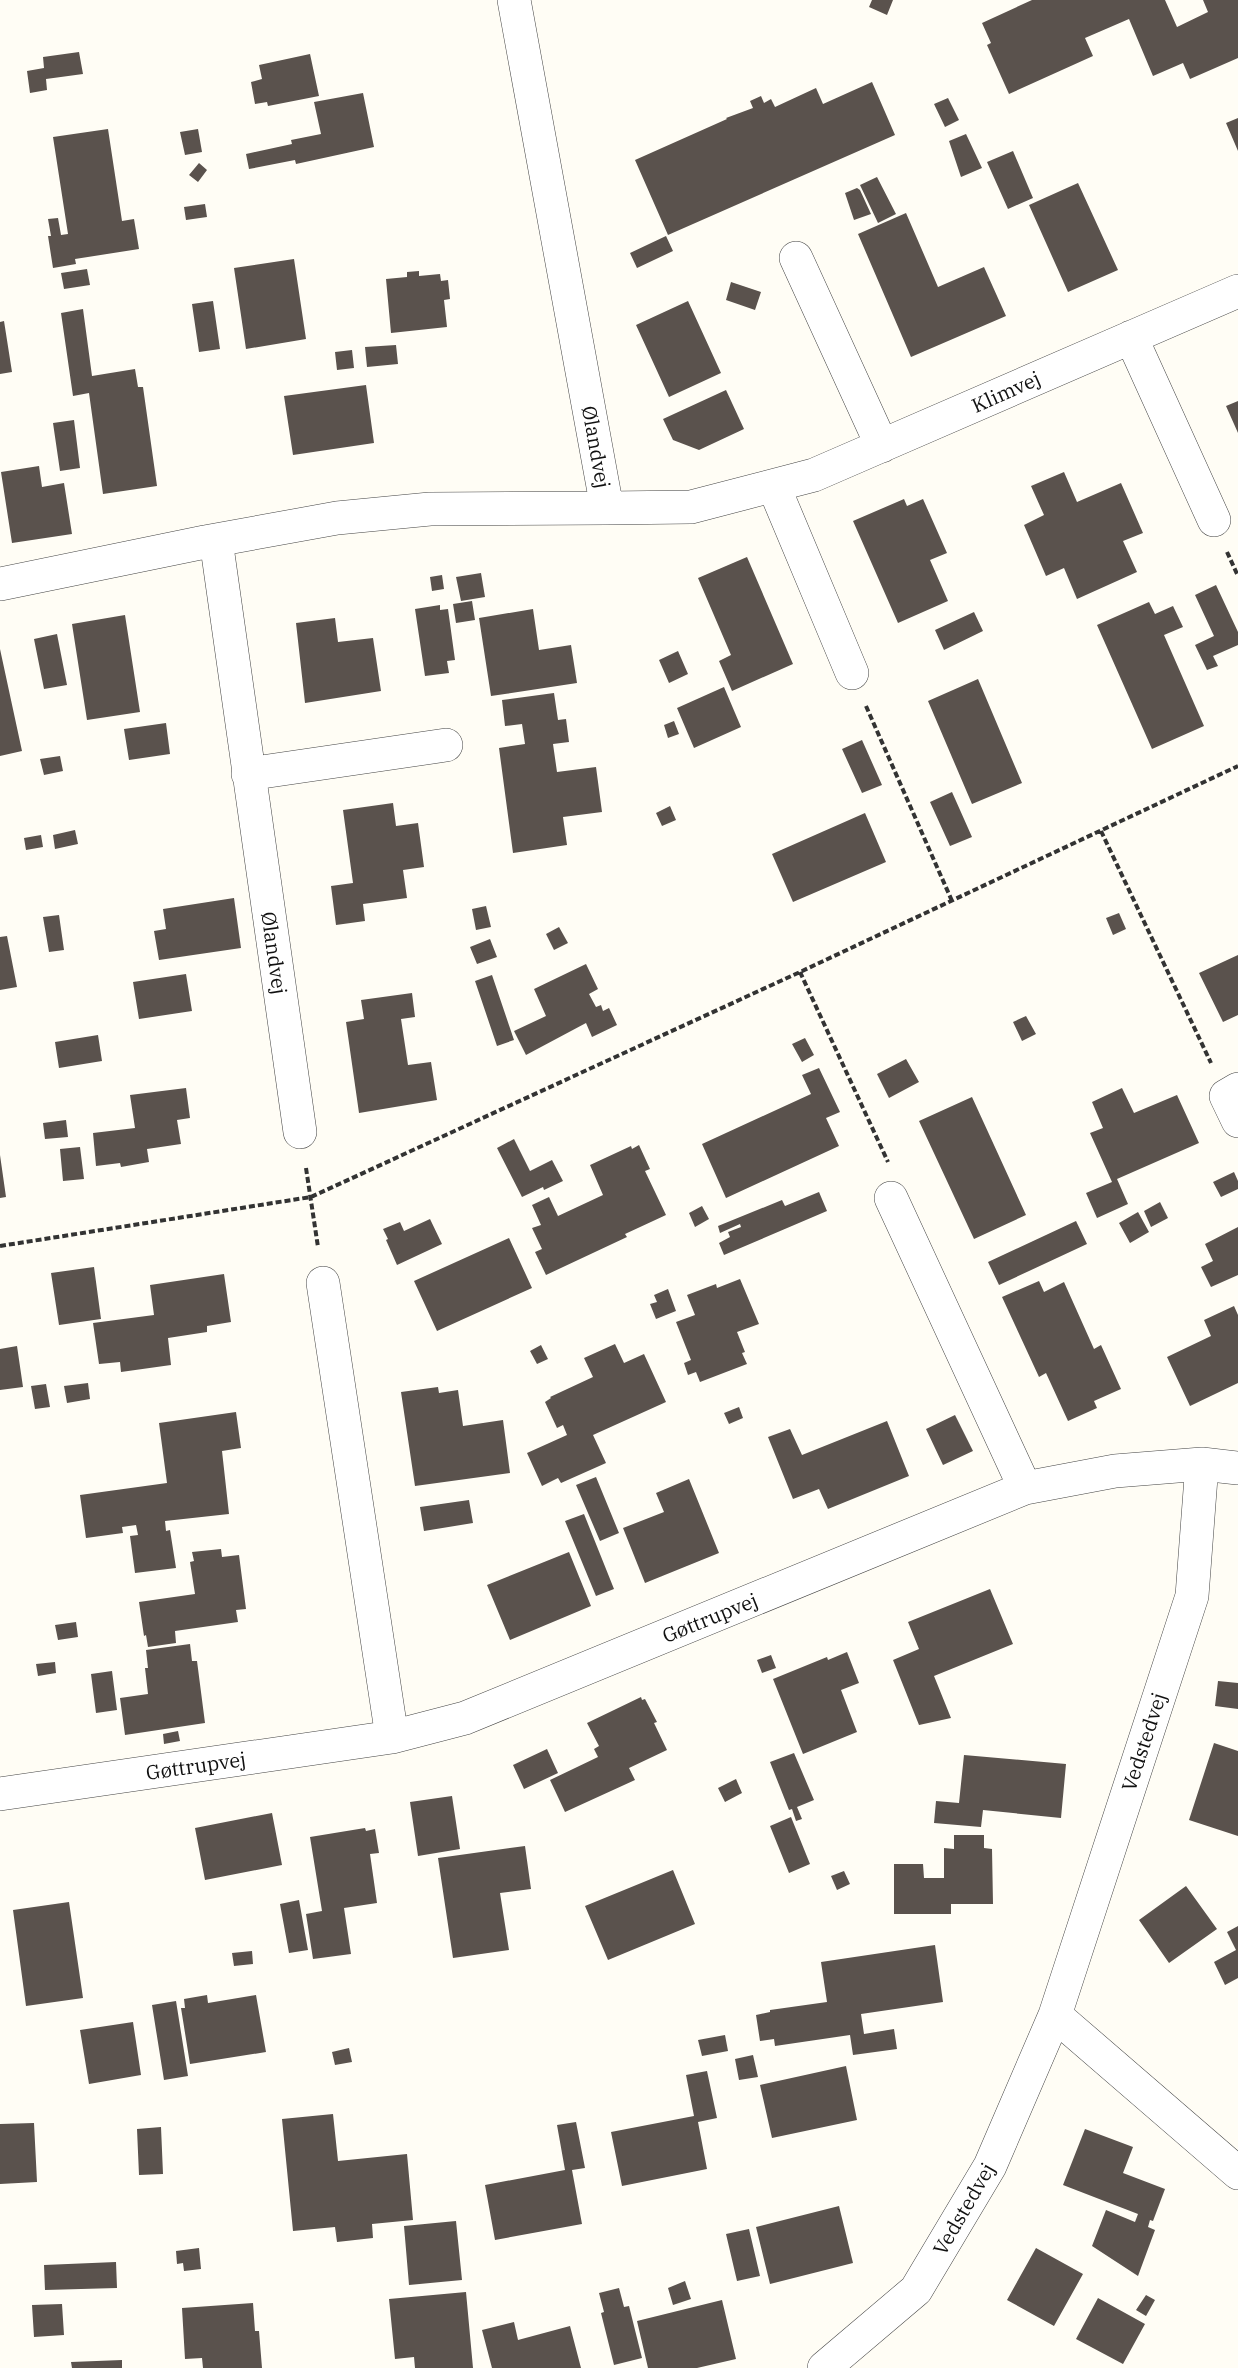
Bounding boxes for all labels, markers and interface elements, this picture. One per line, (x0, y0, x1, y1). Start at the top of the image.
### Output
street label: Klimvej (967, 364, 1044, 419)
street label: Ølandvej (576, 403, 617, 490)
street label: Ølandvej (255, 910, 294, 996)
street label: Gøttrupvej (658, 1586, 762, 1649)
street label: Vedstedvej (1115, 1689, 1172, 1795)
street label: Gøttrupvej (144, 1745, 248, 1786)
street label: Vedstedvej (926, 2158, 1001, 2260)

